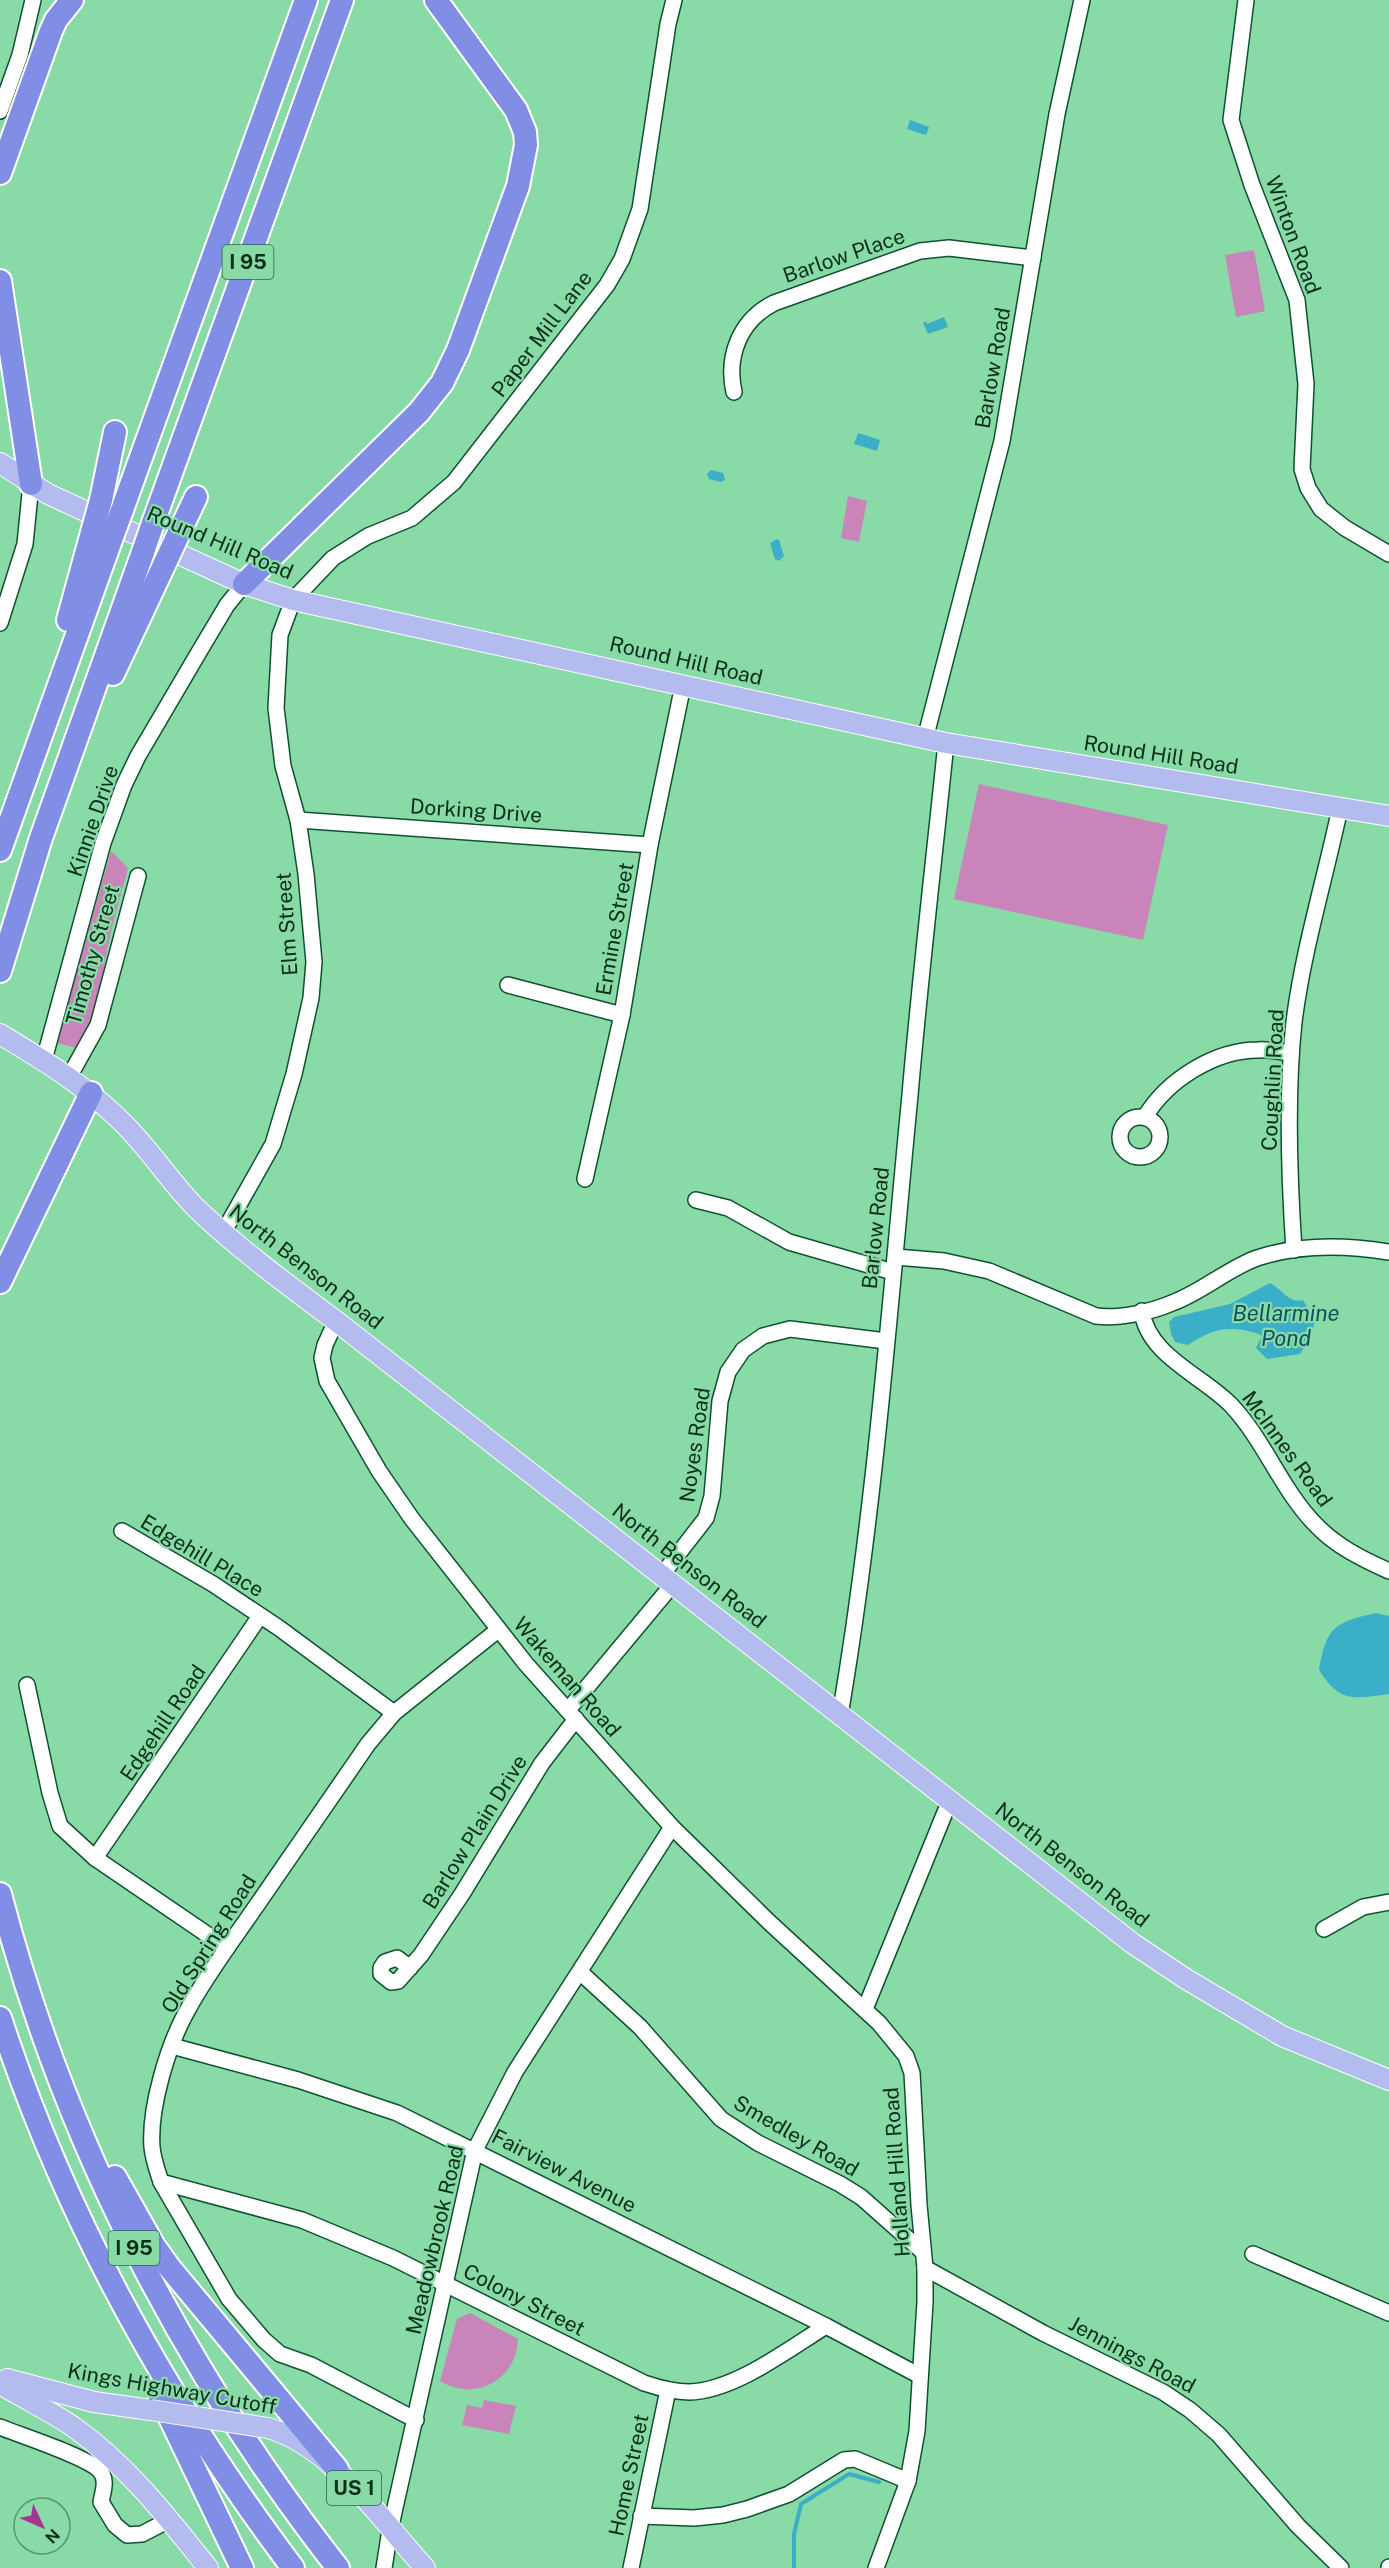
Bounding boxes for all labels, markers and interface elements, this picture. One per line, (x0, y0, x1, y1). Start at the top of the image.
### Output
street label: Winton Road (1261, 172, 1326, 297)
street label: Barlow Place (780, 223, 908, 288)
road number: I 95 (222, 245, 274, 279)
street label: Paper Mill Lane (486, 266, 597, 402)
street label: Barlow Road (970, 305, 1015, 430)
street label: Round Hill Road (143, 500, 297, 585)
street label: Round Hill Road (607, 631, 765, 690)
street label: Round Hill Road (1082, 730, 1240, 779)
street label: Kinnie Drive (62, 762, 123, 880)
street label: Dorking Drive (409, 793, 543, 828)
street label: Ermine Street (590, 860, 639, 997)
street label: Elm Street (270, 871, 303, 977)
street label: Timothy Street (61, 882, 125, 1028)
street label: Coughlin Road (1256, 1008, 1289, 1152)
street label: Barlow Road (857, 1166, 894, 1290)
street label: North Benson Road (224, 1199, 388, 1334)
water label: Bellarmine Pond (1233, 1300, 1339, 1351)
street label: Noyes Road (674, 1386, 715, 1504)
street label: McInnes Road (1237, 1386, 1338, 1512)
street label: North Benson Road (607, 1498, 771, 1633)
street label: Edgehill Place (136, 1509, 268, 1602)
street label: Wakeman Road (509, 1612, 626, 1742)
street label: Edgehill Road (115, 1660, 211, 1786)
street label: Barlow Plain Drive (417, 1750, 532, 1913)
street label: North Benson Road (990, 1797, 1154, 1932)
street label: Old Spring Road (156, 1870, 261, 2018)
street label: Holland Hill Road (878, 2086, 915, 2258)
street label: Smedley Road (729, 2090, 863, 2181)
street label: Fairview Avenue (488, 2123, 641, 2218)
street label: Meadowbrook Road (401, 2143, 468, 2337)
road number: I 95 (108, 2231, 160, 2265)
street label: Colony Street (459, 2258, 589, 2341)
street label: Jennings Road (1065, 2311, 1200, 2398)
street label: Kings Highway Cutoff (66, 2358, 279, 2419)
street label: Home Street (603, 2412, 654, 2538)
road number: US 1 (327, 2471, 381, 2505)
north arrow (12, 2496, 72, 2556)
text: N (41, 2525, 64, 2547)

